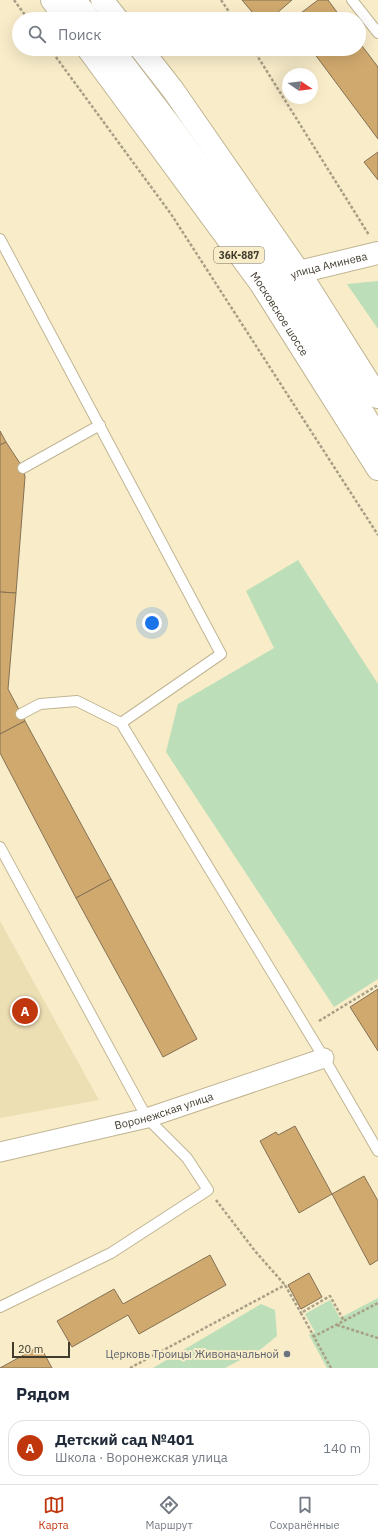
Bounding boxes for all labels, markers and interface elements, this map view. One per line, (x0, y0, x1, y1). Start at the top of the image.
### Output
search box (12, 12, 366, 56)
icon: search (26, 23, 48, 45)
text: Поиск (58, 25, 101, 44)
north arrow (282, 68, 318, 104)
road number: 36К-887 (214, 247, 264, 263)
street label: улица Аминева (288, 249, 369, 282)
street label: Московское шоссе (247, 269, 312, 358)
your location (142, 613, 162, 633)
pin: A (12, 996, 38, 1026)
street label: Воронежская улица (113, 1089, 215, 1132)
scale bar (12, 1340, 70, 1359)
text: 20 m (18, 1342, 43, 1356)
place label: Церковь Троицы Живоначальной (106, 1347, 279, 1361)
marker: Церковь Троицы Живоначальной (282, 1349, 292, 1359)
text: Рядом (16, 1383, 70, 1405)
text: Детский сад №401 (55, 1430, 194, 1449)
text: A (26, 1440, 34, 1457)
text: 140 m (323, 1440, 361, 1457)
text: Школа · Воронежская улица (55, 1449, 228, 1466)
tab: Карта (38, 1494, 69, 1532)
tab: Маршрут (146, 1494, 193, 1532)
tab: Сохранённые (269, 1494, 340, 1532)

